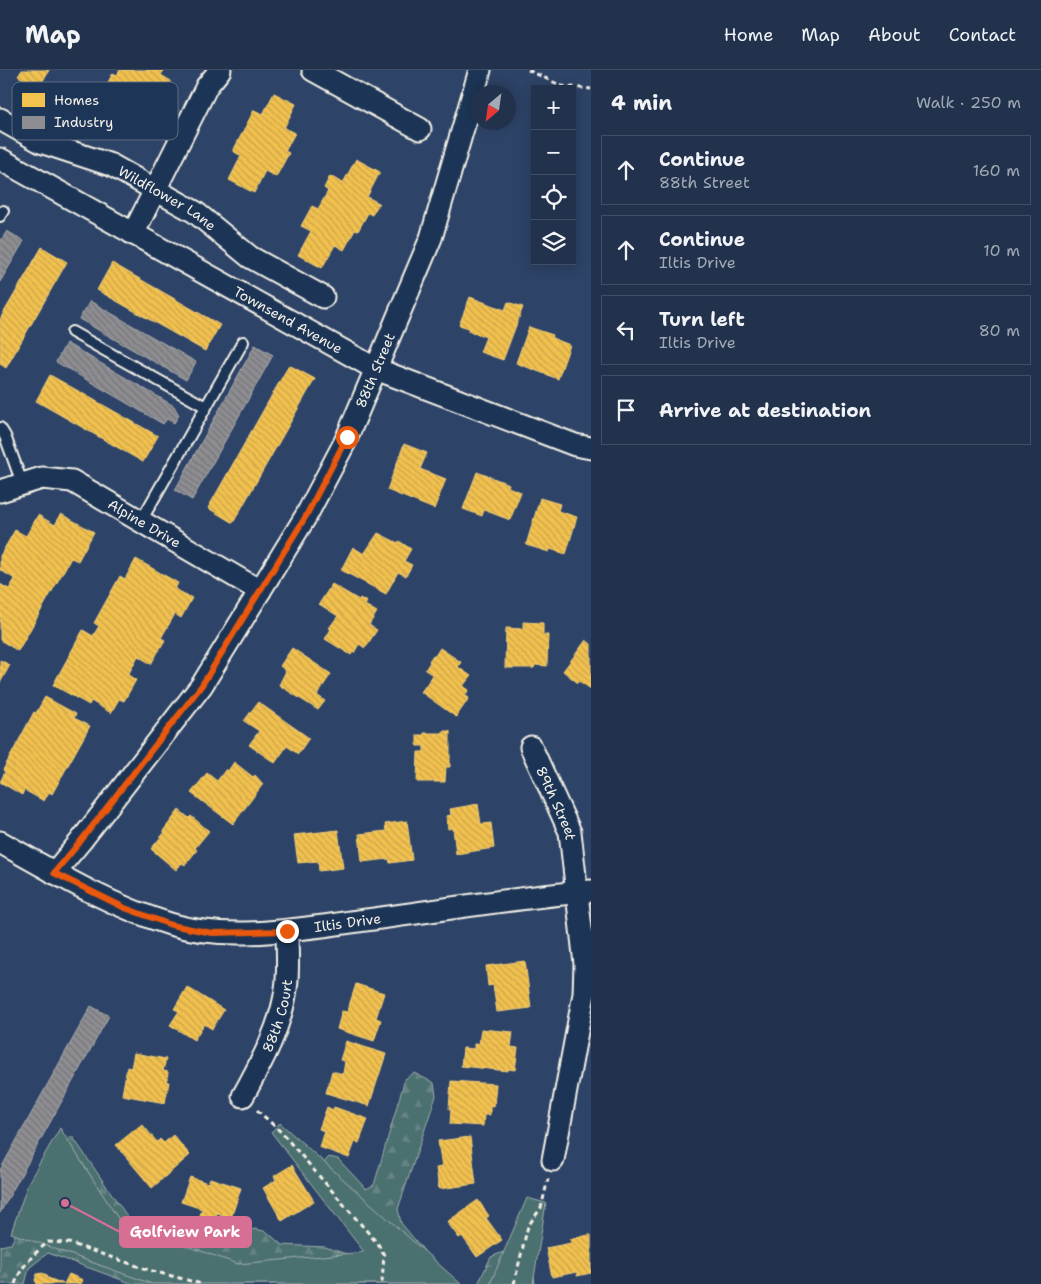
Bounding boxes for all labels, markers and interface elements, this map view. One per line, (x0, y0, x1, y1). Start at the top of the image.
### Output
text: Map (25, 19, 81, 51)
text: Home (724, 23, 773, 47)
text: Map (801, 23, 840, 47)
text: About (868, 23, 921, 47)
text: Contact (949, 23, 1016, 47)
legend (12, 82, 178, 140)
north arrow (471, 85, 516, 130)
map controls (531, 85, 576, 265)
button: + (531, 85, 576, 130)
text: 4 min (611, 89, 672, 117)
text: Homes (54, 91, 99, 109)
text: Walk · 250 m (916, 92, 1021, 113)
text: Industry (54, 113, 113, 131)
button: − (531, 130, 576, 175)
text: Continue (659, 147, 745, 172)
icon: ahead (612, 156, 640, 184)
text: 160 m (973, 160, 1020, 181)
street label: Wildflower Lane (115, 162, 220, 235)
text: 88th Street (659, 172, 750, 193)
button: locate (531, 175, 576, 220)
button: layers (531, 220, 576, 265)
text: Continue (659, 227, 745, 252)
icon: ahead (612, 236, 640, 264)
text: 10 m (983, 240, 1020, 261)
text: Iltis Drive (659, 252, 736, 273)
street label: Townsend Avenue (230, 282, 346, 358)
text: Turn left (659, 307, 745, 332)
icon: left (612, 316, 640, 344)
text: 80 m (979, 320, 1020, 341)
street label: 88th Street (351, 330, 399, 411)
text: Iltis Drive (659, 332, 736, 353)
icon: arrive (612, 396, 640, 424)
text: Arrive at destination (659, 398, 871, 423)
route start (336, 426, 359, 449)
street label: Alpine Drive (105, 495, 184, 552)
street label: 89th Street (532, 764, 580, 841)
street label: Iltis Drive (313, 909, 382, 936)
route end (276, 920, 299, 943)
street label: 88th Court (258, 978, 296, 1055)
callout: Golfview Park (120, 1217, 251, 1247)
text: Golfview Park (130, 1222, 240, 1242)

